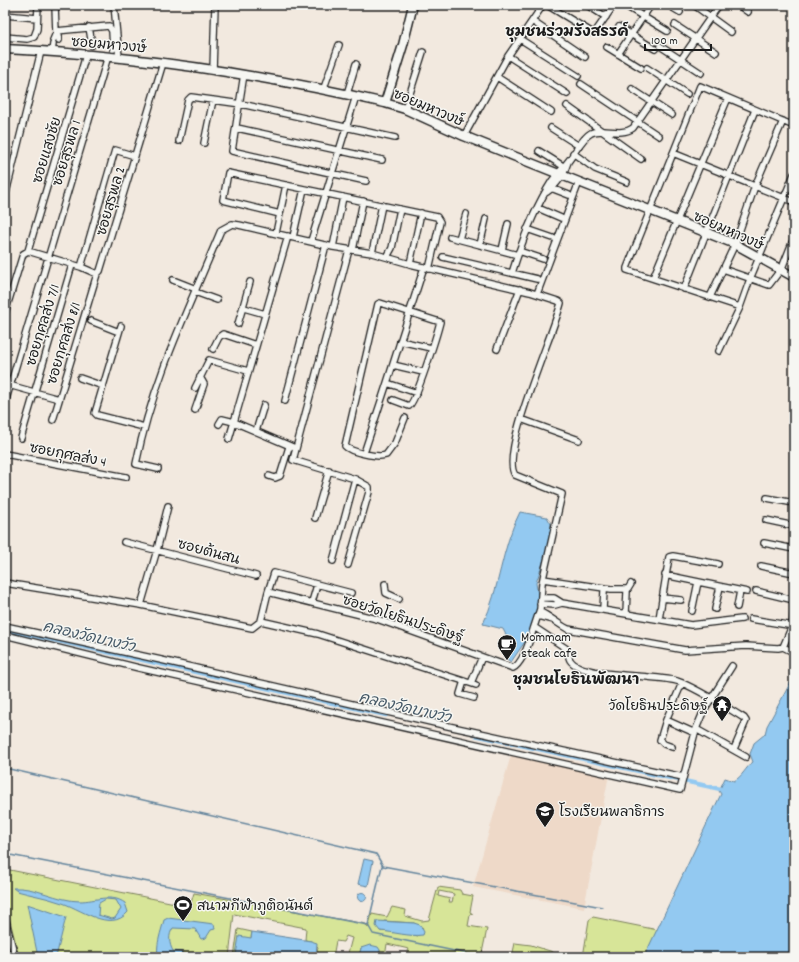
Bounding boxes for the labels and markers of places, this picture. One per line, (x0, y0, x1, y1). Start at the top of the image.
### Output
place label: Mommam steak cafe (521, 628, 577, 664)
cafe icon: Mommam steak cafe (496, 633, 518, 661)
temple icon: วัดโยธินประดิษฐ์ (711, 694, 733, 722)
place label: วัดโยธินประดิษฐ์ (609, 696, 709, 717)
school or university icon: โรงเรียนพลาธิการ (534, 800, 556, 828)
place label: โรงเรียนพลาธิการ (559, 802, 665, 823)
sports icon: สนามกีฬาภูติอนันต์ (172, 894, 194, 922)
place label: สนามกีฬาภูติอนันต์ (197, 896, 313, 917)

